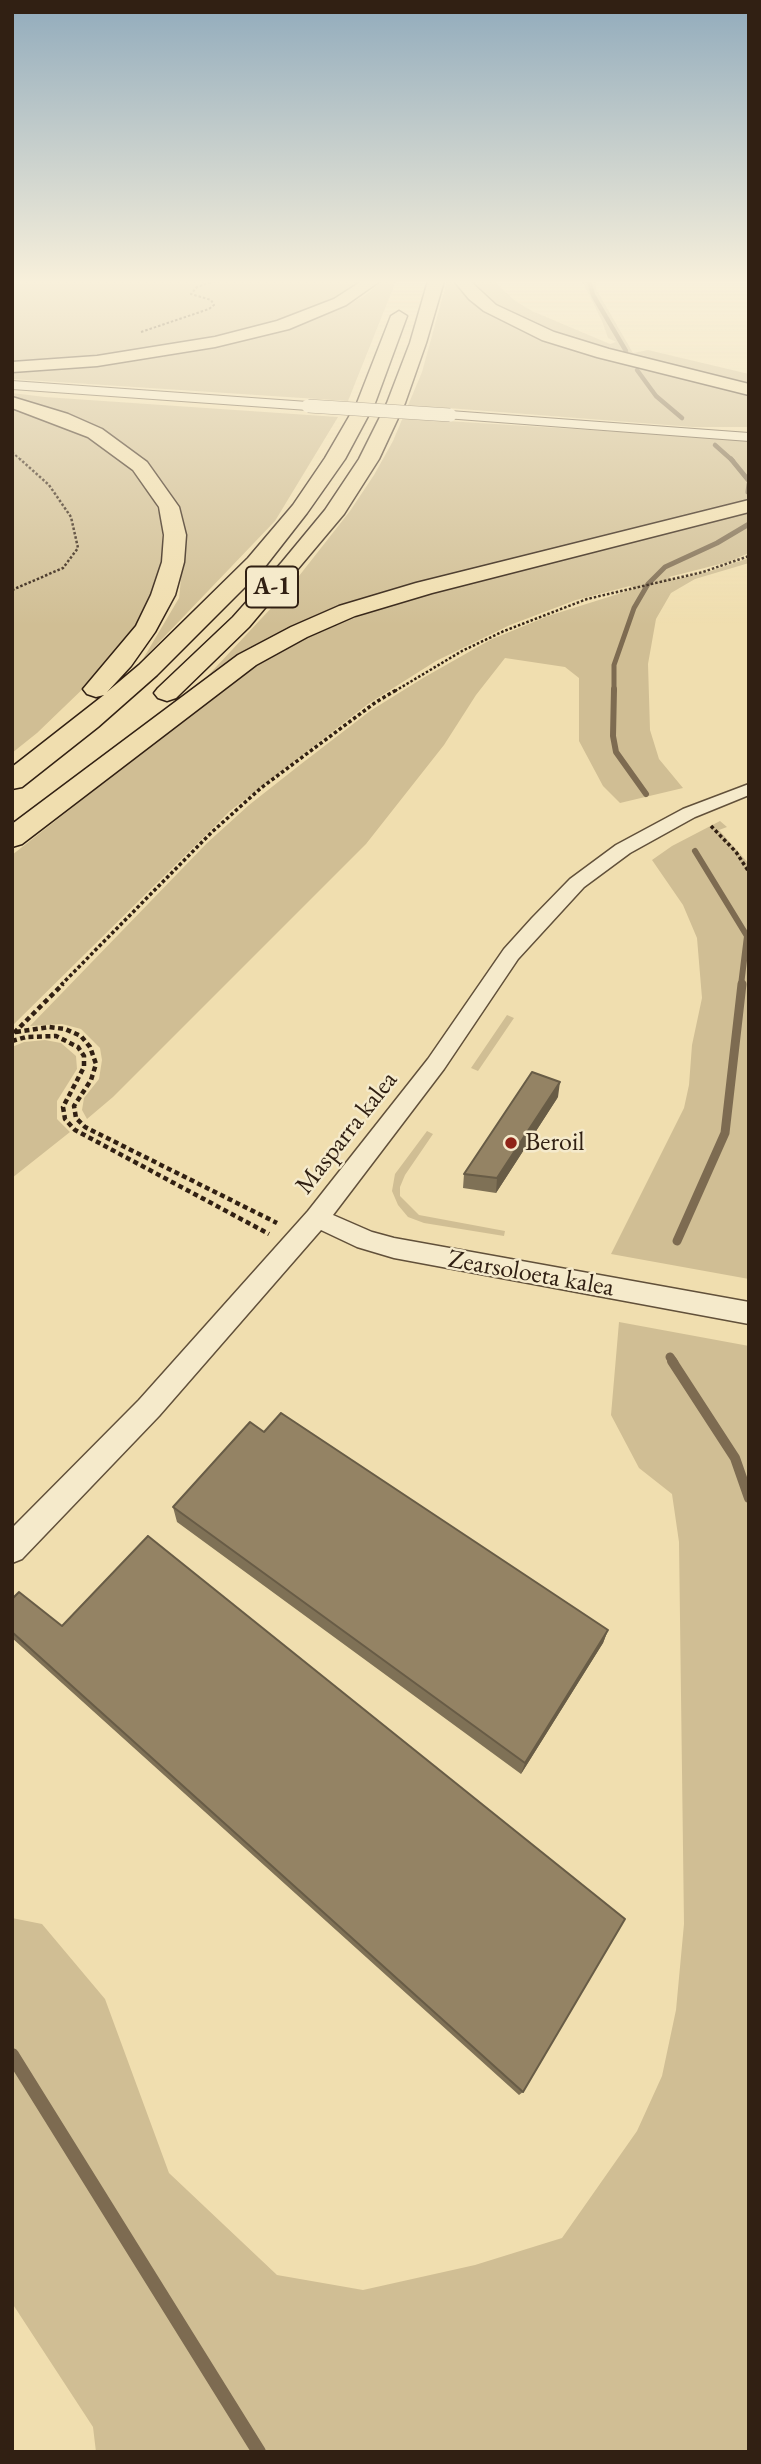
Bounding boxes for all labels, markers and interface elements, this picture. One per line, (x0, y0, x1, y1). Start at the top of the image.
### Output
road number: A-1 (246, 566, 298, 608)
street label: Masparra kalea (289, 1065, 405, 1201)
place label: Beroil (525, 1127, 585, 1159)
marker: Beroil (503, 1135, 519, 1151)
street label: Zearsoloeta kalea (446, 1244, 616, 1304)

